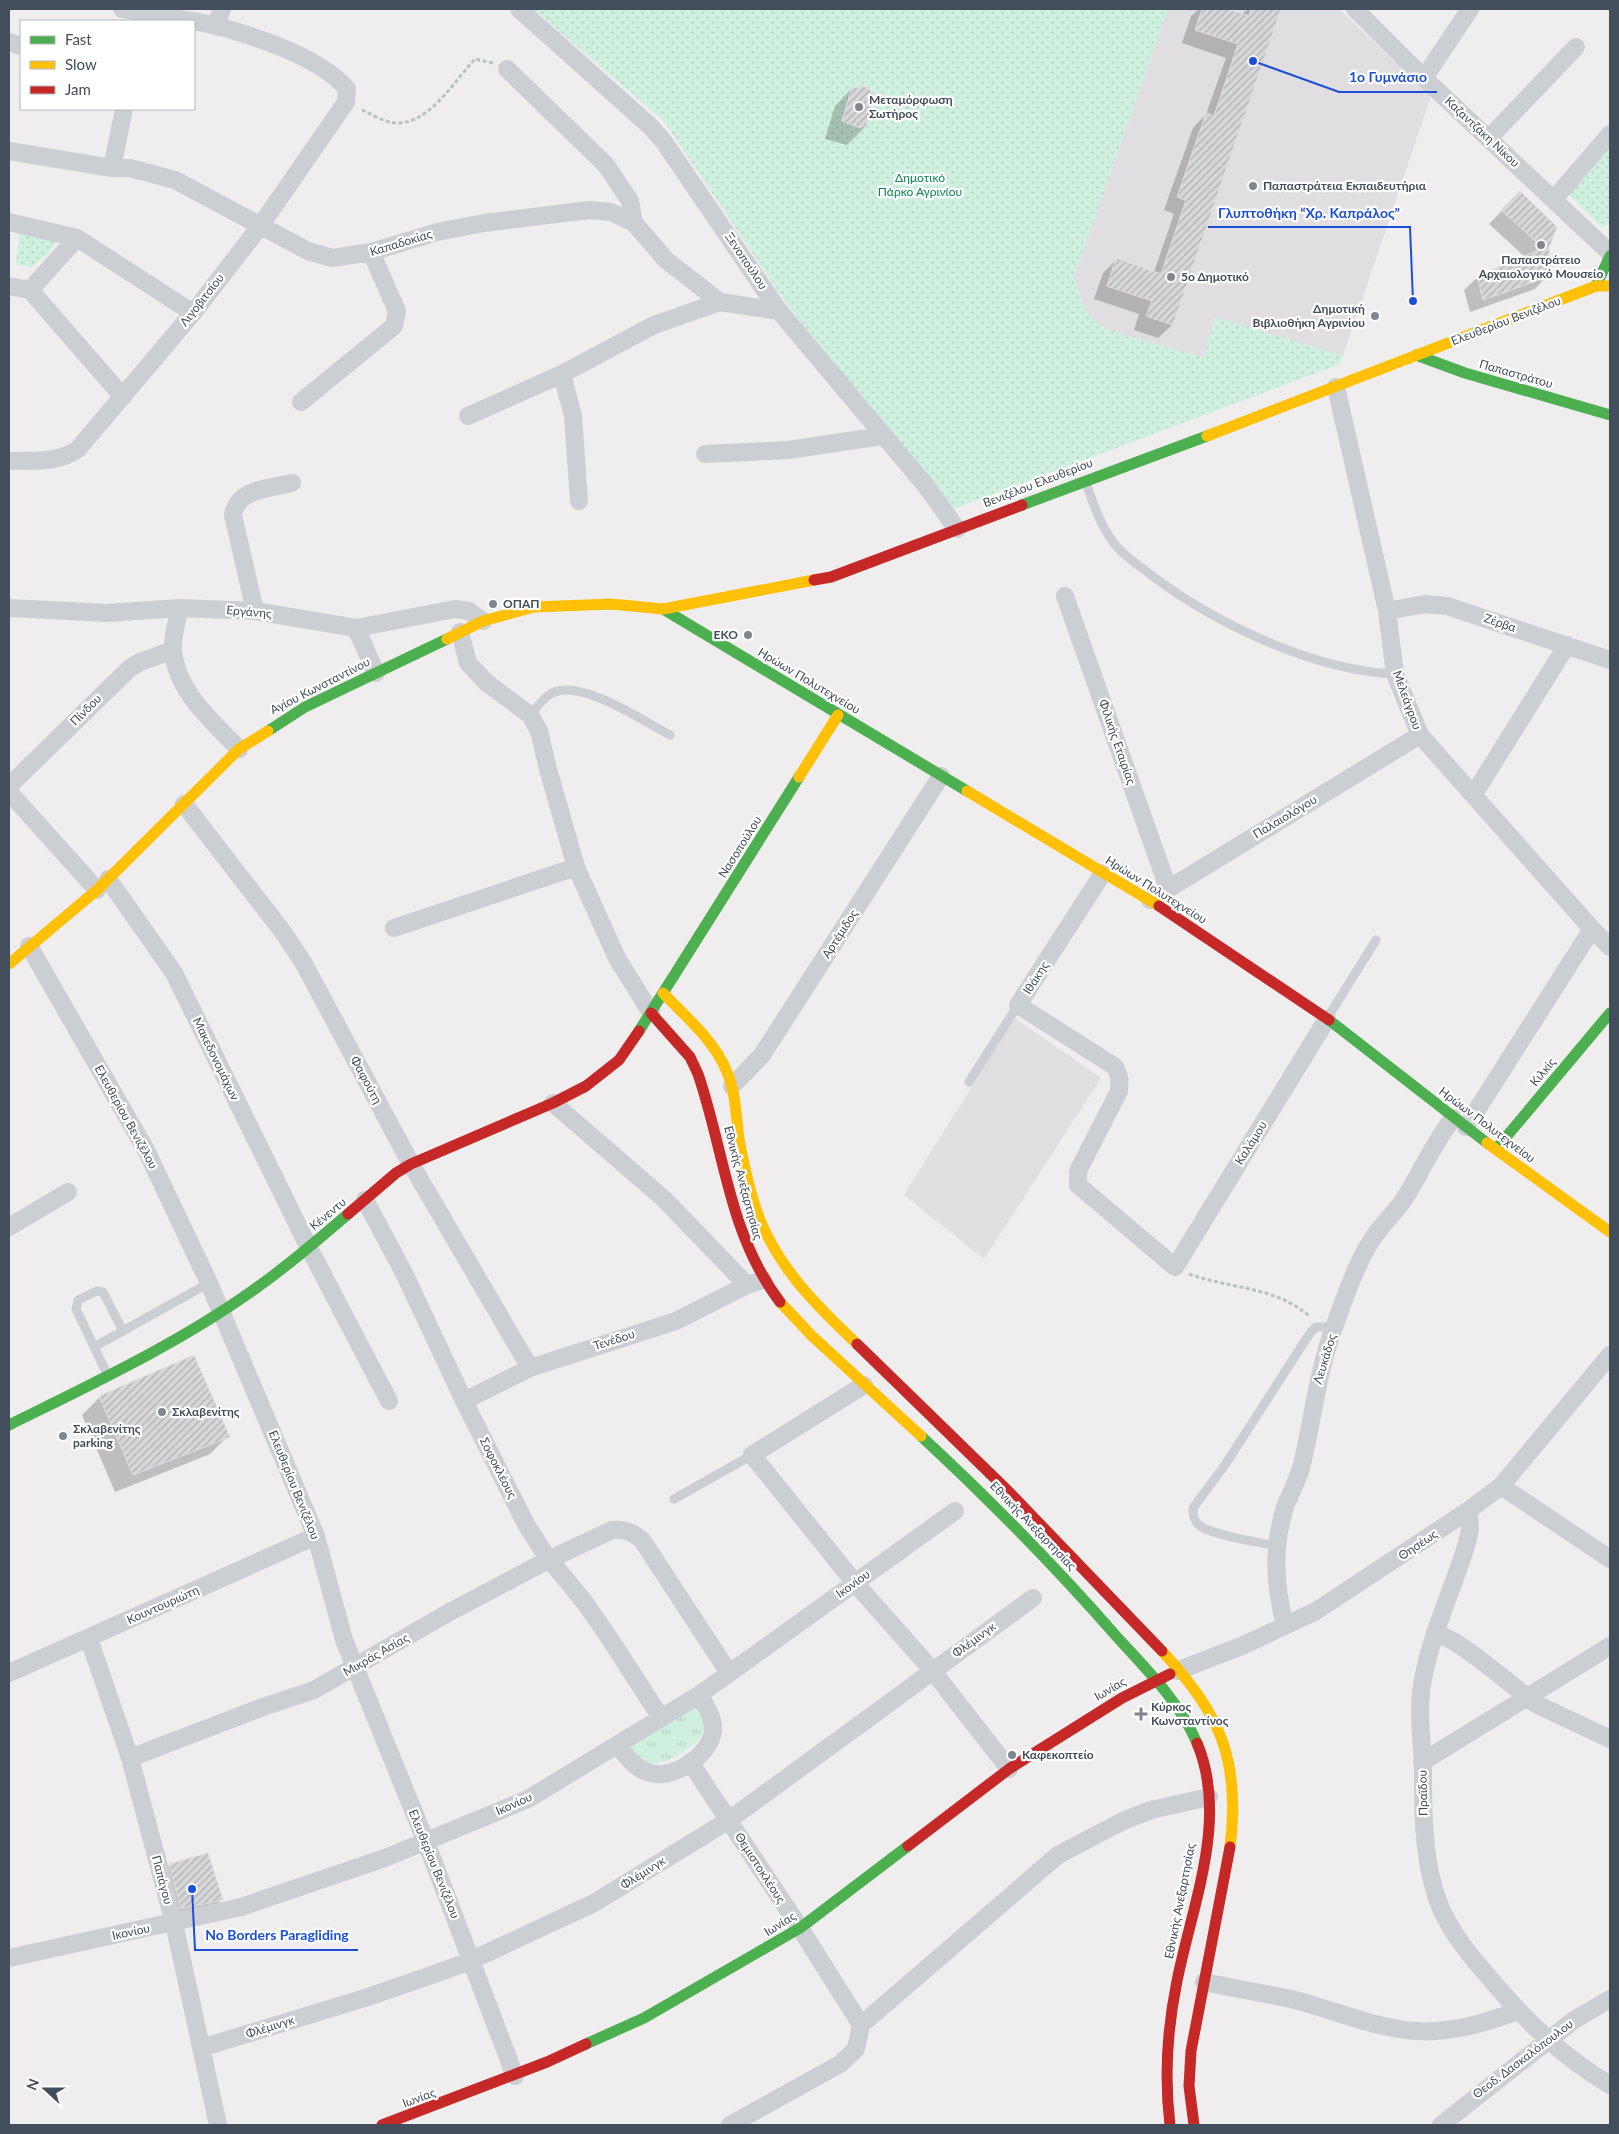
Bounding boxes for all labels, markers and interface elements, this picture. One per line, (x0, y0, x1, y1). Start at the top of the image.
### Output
legend (20, 20, 195, 110)
text: Fast (65, 30, 92, 48)
text: Slow (65, 55, 97, 73)
callout: 1ο Γυμνάσιο (1339, 63, 1437, 92)
text: 1ο Γυμνάσιο (1349, 68, 1427, 85)
text: Jam (65, 80, 91, 98)
place label: Μεταμόρφωση Σωτήρος (869, 92, 953, 121)
street label: Καζαντζάκη Νίκου (1442, 93, 1523, 170)
marker: Μεταμόρφωση Σωτήρος (853, 101, 865, 113)
park label: Δημοτικό Πάρκο Αγρινίου (878, 170, 962, 199)
place label: Παπαστράτεια Εκπαιδευτήρια (1263, 178, 1427, 193)
marker: Παπαστράτεια Εκπαιδευτήρια (1247, 180, 1259, 192)
callout: Γλυπτοθήκη “Χρ. Καπράλος” (1208, 198, 1410, 227)
text: Γλυπτοθήκη “Χρ. Καπράλος” (1218, 204, 1400, 221)
street label: Καπαδοκίας (368, 226, 434, 259)
street label: Ξενοπούλου (722, 229, 771, 292)
marker: Παπαστράτειο Αρχαιολογικό Μουσείο (1535, 239, 1547, 251)
place label: Παπαστράτειο Αρχαιολογικό Μουσείο (1478, 252, 1603, 281)
place label: 5ο Δημοτικό (1181, 269, 1249, 284)
street label: Λιγοβιτσίου (176, 270, 227, 329)
marker: 5ο Δημοτικό (1165, 271, 1177, 283)
street label: Ελευθερίου Βενιζέλου (1449, 293, 1563, 348)
place label: Δημοτική Βιβλιοθήκη Αγρινίου (1253, 301, 1365, 330)
marker: Δημοτική Βιβλιοθήκη Αγρινίου (1369, 310, 1381, 322)
street label: Παπαστράτου (1478, 356, 1555, 391)
street label: Βενιζέλου Ελευθερίου (981, 455, 1095, 510)
place label: ΟΠΑΠ (503, 596, 540, 611)
marker: ΟΠΑΠ (487, 598, 499, 610)
street label: Εργάνης (226, 602, 273, 621)
street label: Ζέρβα (1482, 610, 1519, 635)
place label: EKO (714, 627, 738, 642)
marker: EKO (742, 629, 754, 641)
street label: Ηρώων Πολυτεχνείου (755, 644, 863, 717)
street label: Αγίου Κωνσταντίνου (267, 654, 372, 717)
street label: Μελεάγρου (1390, 668, 1425, 731)
street label: Πίνδου (67, 691, 104, 728)
street label: Φιλικής Εταιρίας (1096, 697, 1139, 787)
street label: Παλαιολόγου (1250, 792, 1319, 841)
street label: Νασοπούλου (715, 813, 764, 880)
street label: Ηρώων Πολυτεχνείου (1103, 852, 1210, 927)
street label: Αρτέμιδος (818, 906, 861, 961)
street label: Ιθάκης (1019, 958, 1052, 997)
street label: Μακεδονομάχων (190, 1015, 243, 1103)
street label: Φαφούτη (348, 1053, 385, 1106)
street label: Κιλκίς (1527, 1054, 1559, 1089)
street label: Ελευθερίου Βενιζέλου (92, 1062, 161, 1171)
street label: Ηρώων Πολυτεχνείου (1436, 1084, 1538, 1166)
street label: Καλάμου (1231, 1118, 1270, 1167)
street label: Εθνικής Ανεξαρτησίας (721, 1124, 766, 1242)
street label: Κένεντυ (306, 1194, 349, 1233)
street label: Τενέδου (591, 1326, 636, 1353)
street label: Λευκάδος (1310, 1331, 1339, 1386)
place label: Σκλαβενίτης (172, 1404, 240, 1419)
marker: Σκλαβενίτης (156, 1406, 168, 1418)
place label: Σκλαβενίτης parking (73, 1421, 141, 1450)
street label: Ελευθερίου Βενιζέλου (266, 1428, 323, 1542)
marker: Σκλαβενίτης parking (57, 1430, 69, 1442)
street label: Σοφοκλέους (477, 1435, 520, 1501)
street label: Εθνικής Ανεξαρτησίας (987, 1478, 1080, 1573)
street label: Θησέως (1395, 1526, 1440, 1563)
street label: Ικονίου (833, 1566, 873, 1601)
street label: Κουντουριώτη (124, 1582, 201, 1627)
street label: Φλέμινγκ (949, 1618, 999, 1660)
street label: Μικράς Ασίας (340, 1630, 412, 1679)
street label: Ιωνίας (1091, 1673, 1129, 1704)
place label: Κύρκος Κωνσταντίνος (1151, 1699, 1229, 1728)
marker: Κύρκος Κωνσταντίνος (1135, 1708, 1147, 1720)
place label: Καφεκοπτείο (1022, 1747, 1094, 1762)
marker: Καφεκοπτείο (1006, 1749, 1018, 1761)
street label: Πραϊδου (1415, 1770, 1430, 1816)
street label: Ικονίου (493, 1789, 534, 1818)
street label: Ελευθερίου Βενιζέλου (406, 1807, 463, 1921)
street label: Θεμιστοκλέους (732, 1829, 789, 1906)
street label: Εθνικής Ανεξαρτησίας (1161, 1841, 1198, 1960)
street label: Φλέμινγκ (617, 1852, 669, 1892)
street label: Παπάγου (149, 1854, 176, 1906)
street label: Ιωνίας (761, 1908, 799, 1939)
street label: Ικονίου (111, 1920, 151, 1943)
callout: No Borders Paragliding (195, 1921, 358, 1950)
text: No Borders Paragliding (205, 1926, 349, 1943)
street label: Φλέμινγκ (244, 2012, 297, 2041)
street label: Θεοδ. Δασκαλόπουλου (1469, 2016, 1576, 2101)
north arrow (20, 2064, 70, 2114)
text: N (23, 2076, 42, 2092)
street label: Ιωνίας (400, 2084, 438, 2110)

